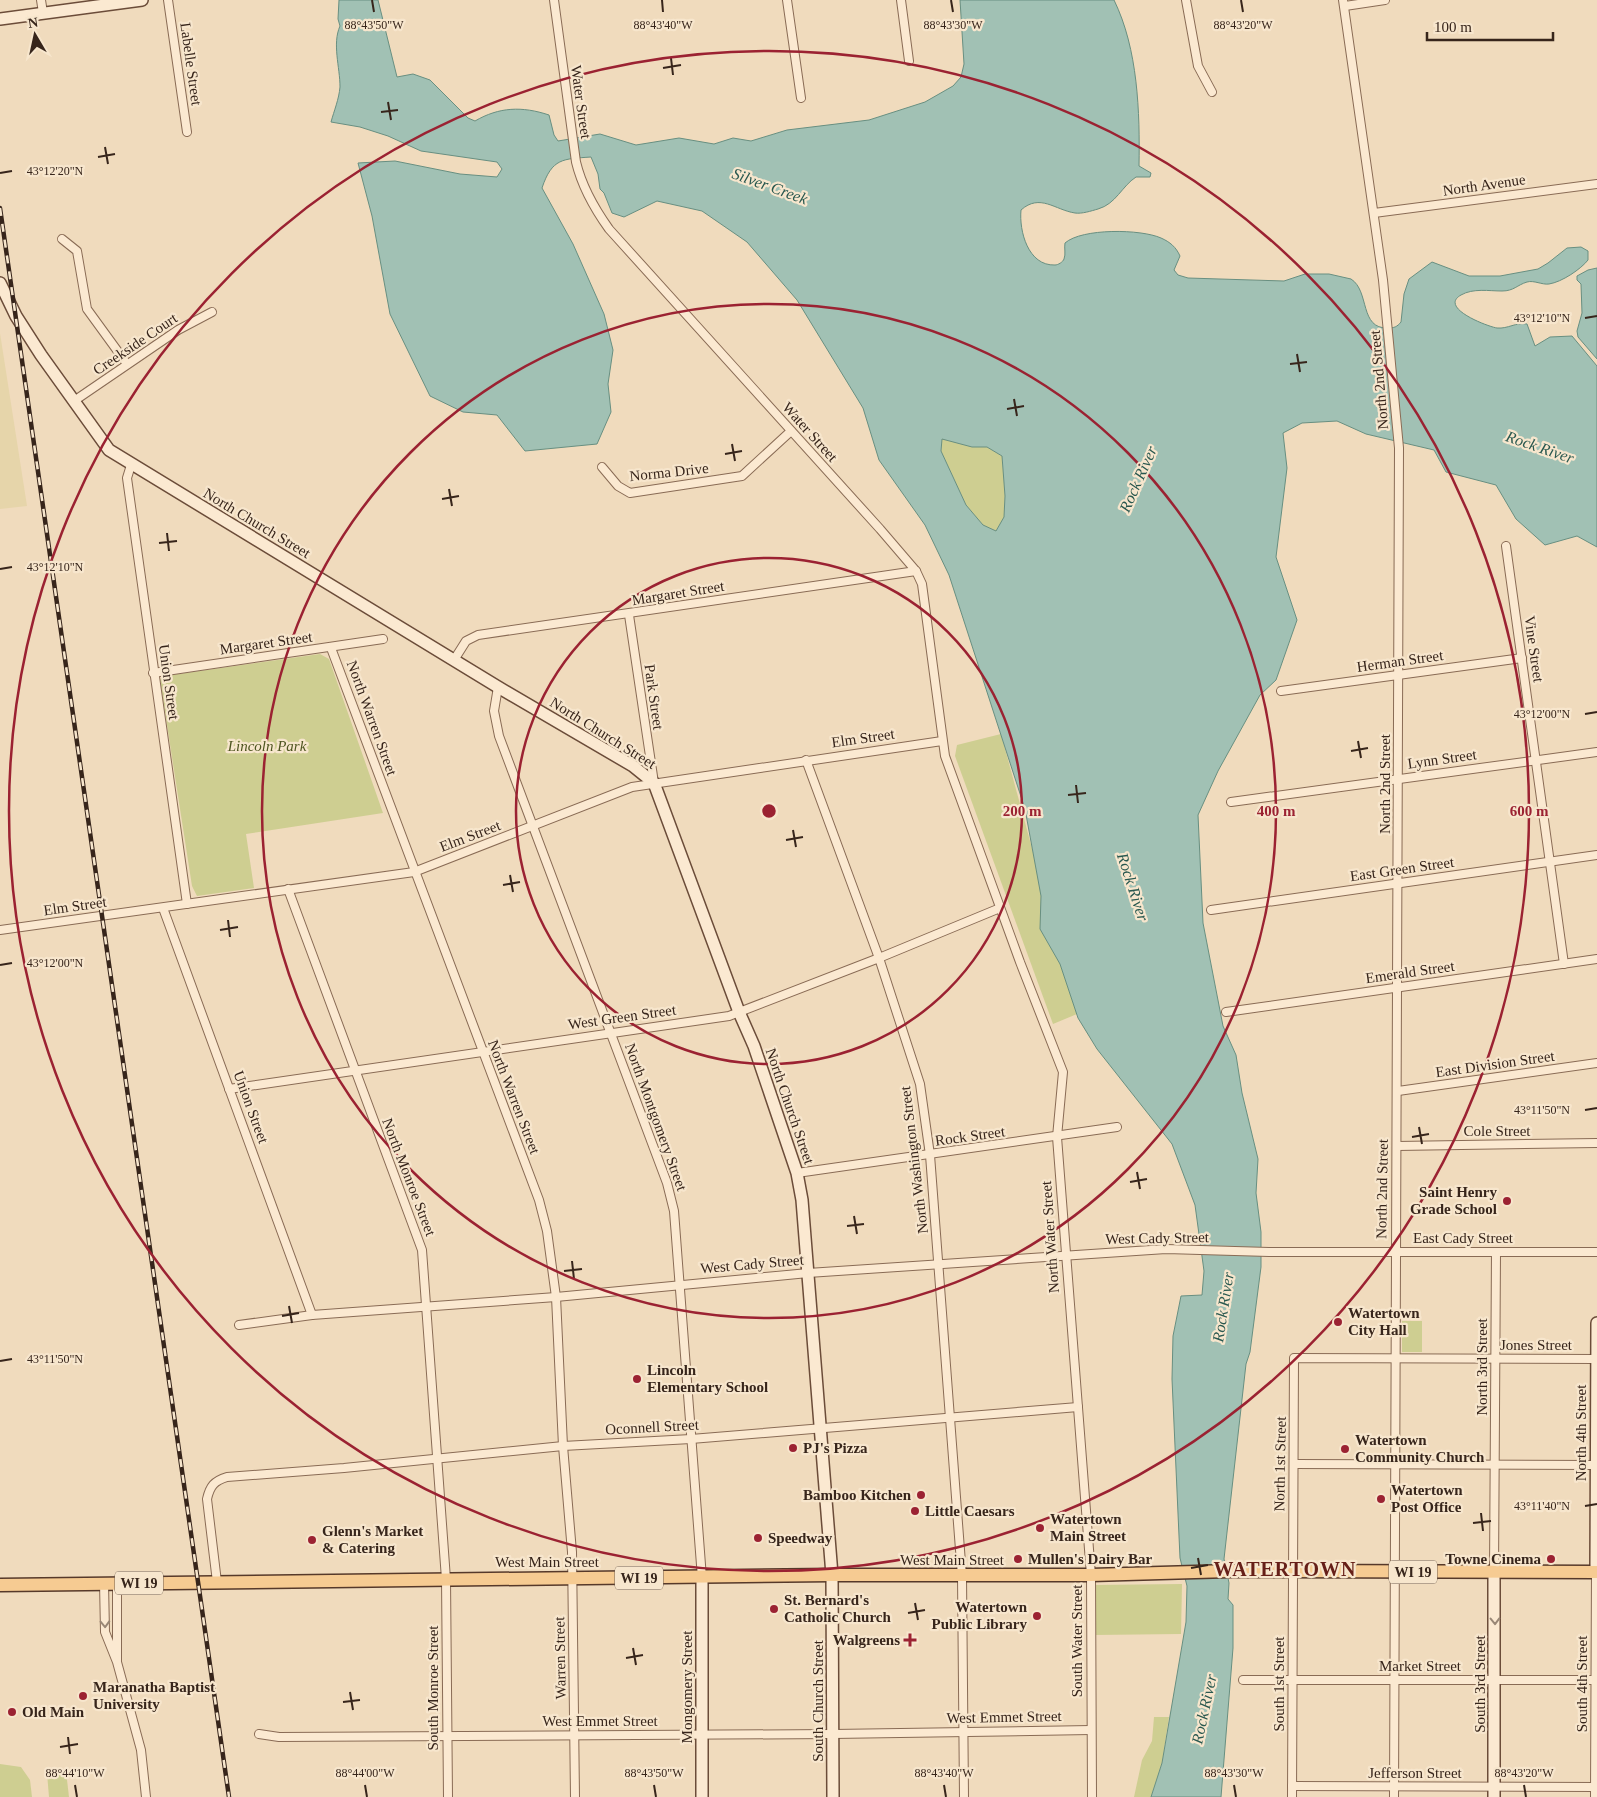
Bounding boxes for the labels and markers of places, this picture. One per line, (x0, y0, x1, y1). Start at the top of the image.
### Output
centre of rings (760, 802, 778, 820)
place label: Saint Henry Grade School (1410, 1184, 1497, 1217)
marker: Saint Henry Grade School (1501, 1195, 1513, 1207)
place label: Watertown City Hall (1348, 1305, 1420, 1338)
marker: Watertown City Hall (1332, 1316, 1344, 1328)
place label: Lincoln Elementary School (647, 1362, 768, 1395)
marker: Lincoln Elementary School (631, 1373, 643, 1385)
place label: Watertown Community Church (1355, 1432, 1485, 1465)
place label: PJ's Pizza (803, 1440, 868, 1456)
marker: PJ's Pizza (787, 1442, 799, 1454)
marker: Watertown Community Church (1339, 1443, 1351, 1455)
place label: Watertown Post Office (1391, 1482, 1463, 1515)
place label: Bamboo Kitchen (803, 1487, 912, 1503)
marker: Bamboo Kitchen (915, 1489, 927, 1501)
marker: Watertown Post Office (1375, 1493, 1387, 1505)
place label: Little Caesars (925, 1503, 1015, 1519)
marker: Little Caesars (909, 1505, 921, 1517)
place label: Watertown Main Street (1050, 1511, 1126, 1544)
marker: Watertown Main Street (1034, 1522, 1046, 1534)
place label: Glenn's Market & Catering (322, 1523, 423, 1556)
place label: Speedway (768, 1530, 833, 1546)
marker: Speedway (752, 1532, 764, 1544)
marker: Glenn's Market & Catering (306, 1534, 318, 1546)
place label: Mullen's Dairy Bar (1028, 1551, 1153, 1567)
place label: Towne Cinema (1445, 1551, 1541, 1567)
marker: Mullen's Dairy Bar (1012, 1553, 1024, 1565)
marker: Towne Cinema (1545, 1553, 1557, 1565)
place label: St. Bernard's Catholic Church (784, 1592, 891, 1625)
place label: Watertown Public Library (932, 1599, 1028, 1632)
marker: St. Bernard's Catholic Church (768, 1603, 780, 1615)
marker: Watertown Public Library (1031, 1610, 1043, 1622)
place label: Walgreens (833, 1632, 900, 1648)
marker: Walgreens (904, 1634, 916, 1646)
place label: Maranatha Baptist University (93, 1679, 215, 1712)
marker: Maranatha Baptist University (77, 1690, 89, 1702)
place label: Old Main (22, 1704, 85, 1720)
marker: Old Main (6, 1706, 18, 1718)

